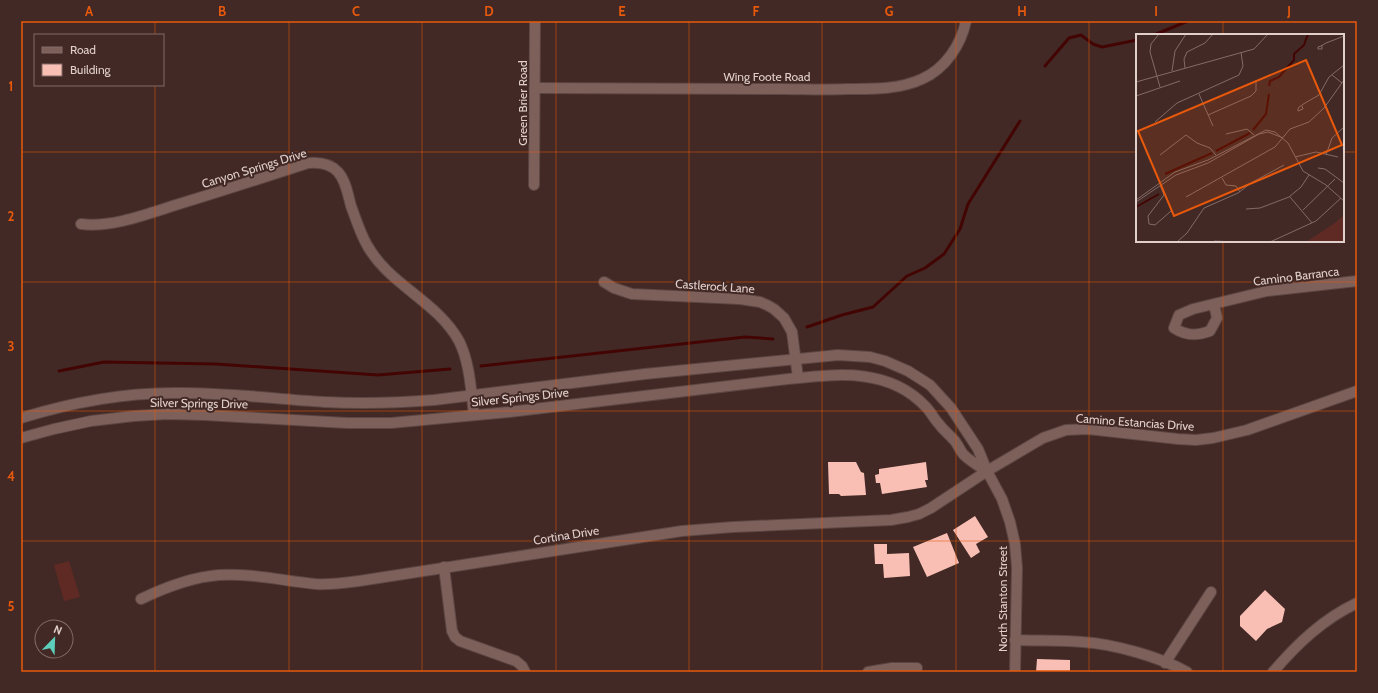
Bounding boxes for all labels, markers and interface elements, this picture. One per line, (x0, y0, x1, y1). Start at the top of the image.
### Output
text: A (85, 3, 94, 19)
text: B (218, 3, 226, 19)
text: C (352, 3, 360, 19)
text: D (484, 3, 494, 19)
text: E (618, 3, 626, 19)
text: F (753, 3, 760, 19)
text: G (885, 3, 894, 19)
text: H (1017, 3, 1027, 19)
text: I (1154, 3, 1158, 19)
text: J (1286, 3, 1291, 19)
legend (34, 34, 164, 86)
inset map (1136, 34, 1344, 242)
text: Road (70, 42, 96, 57)
street label: Green Brier Road (515, 60, 530, 146)
text: Building (70, 62, 112, 77)
street label: Wing Foote Road (724, 69, 810, 84)
text: 1 (9, 78, 13, 94)
street label: Canyon Springs Drive (200, 145, 308, 191)
text: 2 (8, 208, 15, 224)
street label: Camino Barranca (1252, 263, 1340, 289)
street label: Castlerock Lane (675, 276, 755, 296)
text: 3 (7, 338, 15, 354)
street label: Silver Springs Drive (471, 384, 569, 410)
street label: Silver Springs Drive (150, 395, 248, 411)
street label: Camino Estancias Drive (1075, 410, 1195, 434)
text: 4 (7, 468, 15, 484)
street label: Cortina Drive (532, 522, 600, 548)
street label: North Stanton Street (995, 546, 1010, 652)
text: 5 (8, 598, 15, 614)
north arrow (34, 619, 74, 659)
text: N (52, 622, 64, 638)

